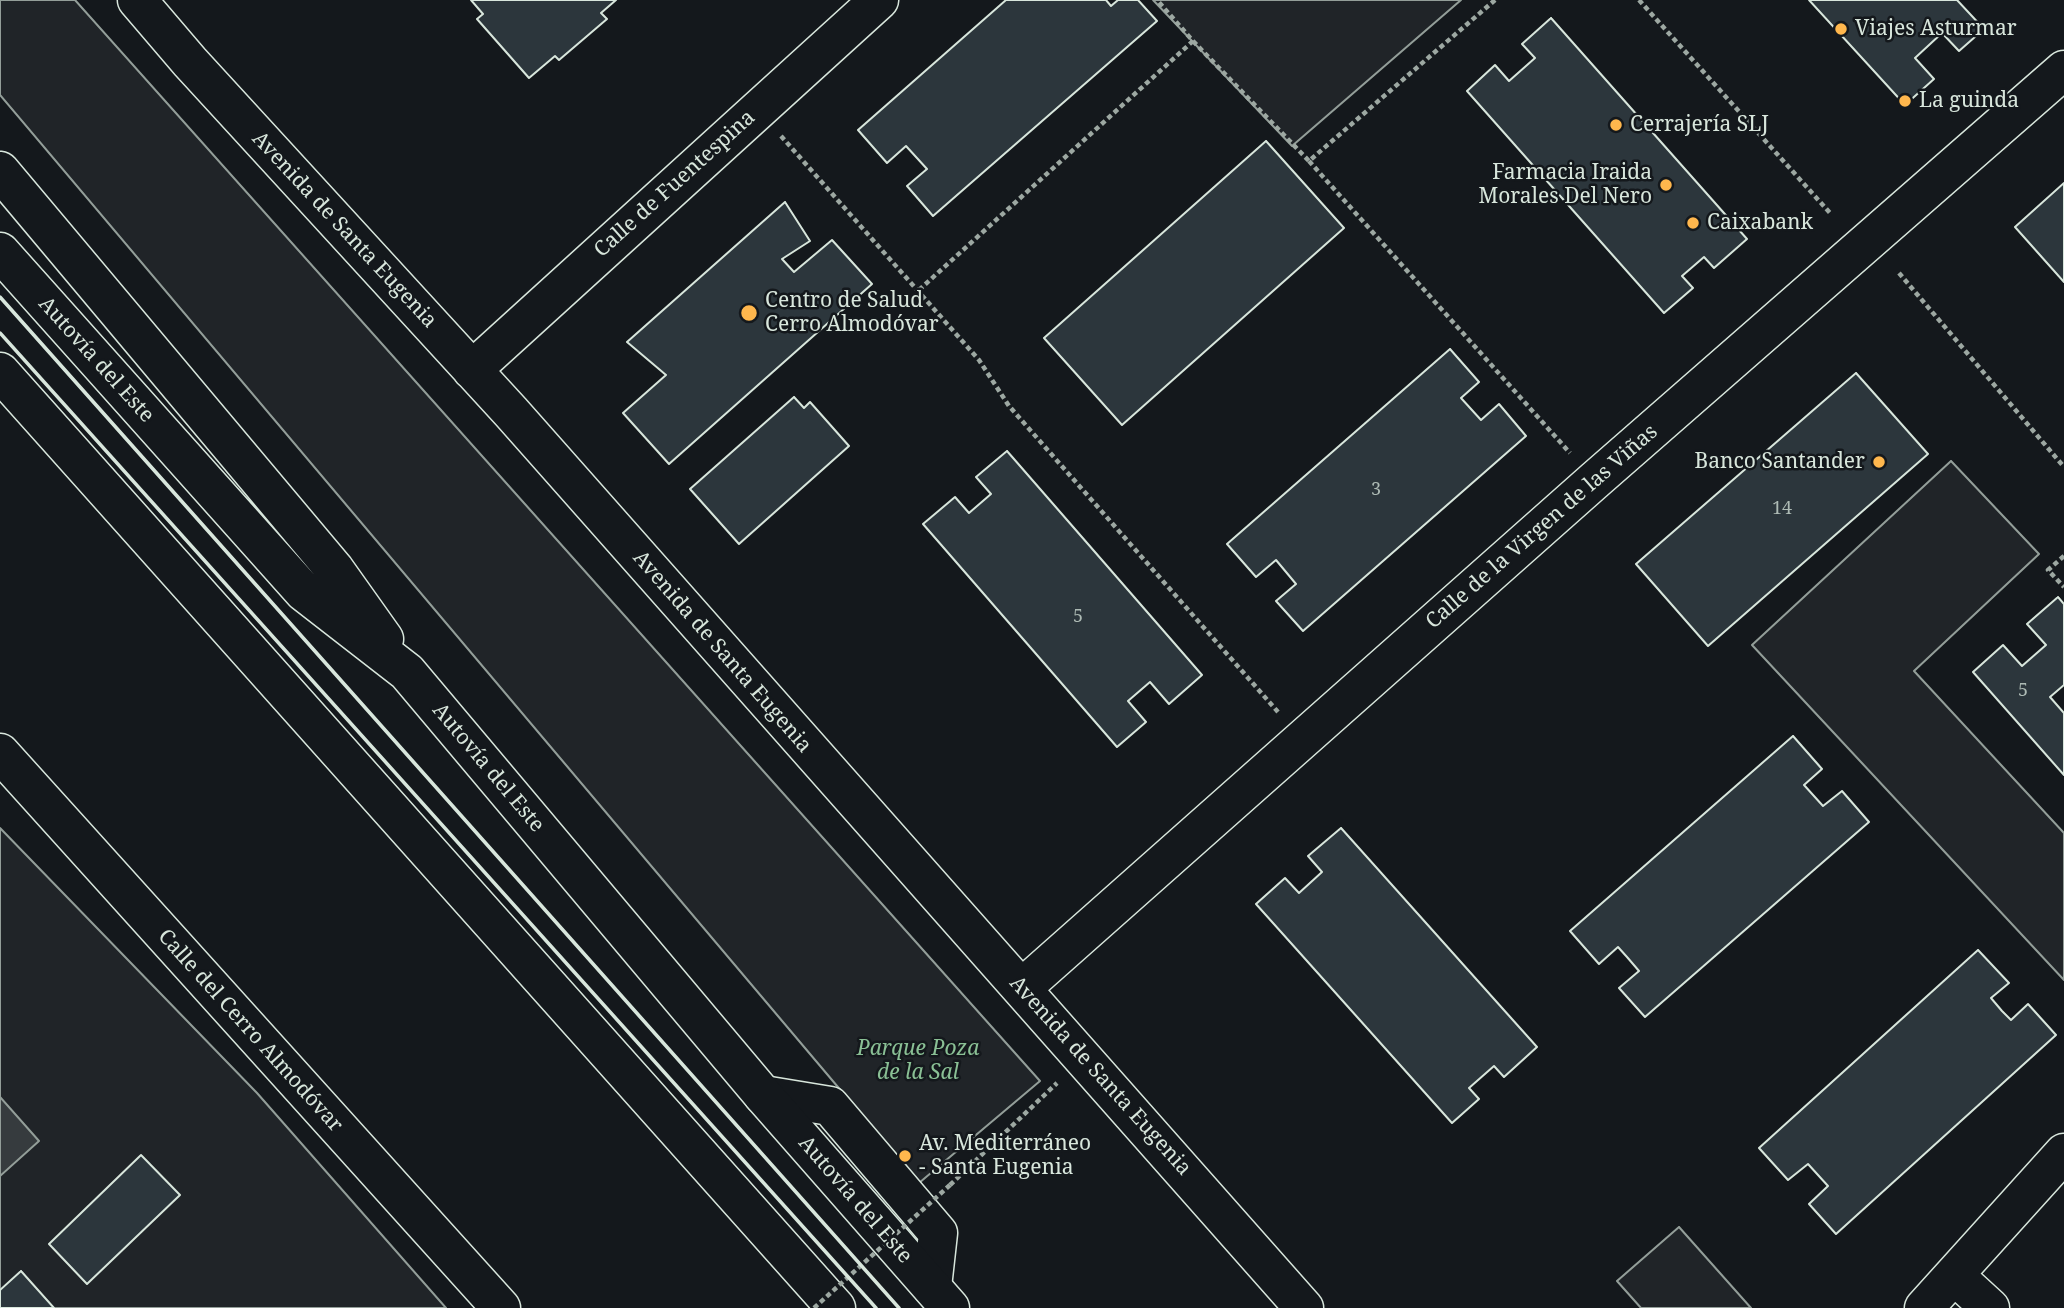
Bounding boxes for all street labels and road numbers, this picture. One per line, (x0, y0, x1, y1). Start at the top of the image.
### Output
street label: Calle de Fuentespina (589, 105, 761, 263)
street label: Avenida de Santa Eugenia (246, 127, 442, 333)
street label: Autovía del Este (33, 292, 159, 428)
street label: Calle de la Virgen de las Viñas (1421, 420, 1663, 634)
street label: Avenida de Santa Eugenia (627, 546, 817, 758)
street label: Autovía del Este (427, 698, 549, 838)
street label: Calle del Cerro Almodóvar (152, 924, 348, 1138)
street label: Avenida de Santa Eugenia (1004, 971, 1196, 1181)
street label: Autovía del Este (793, 1131, 917, 1269)

